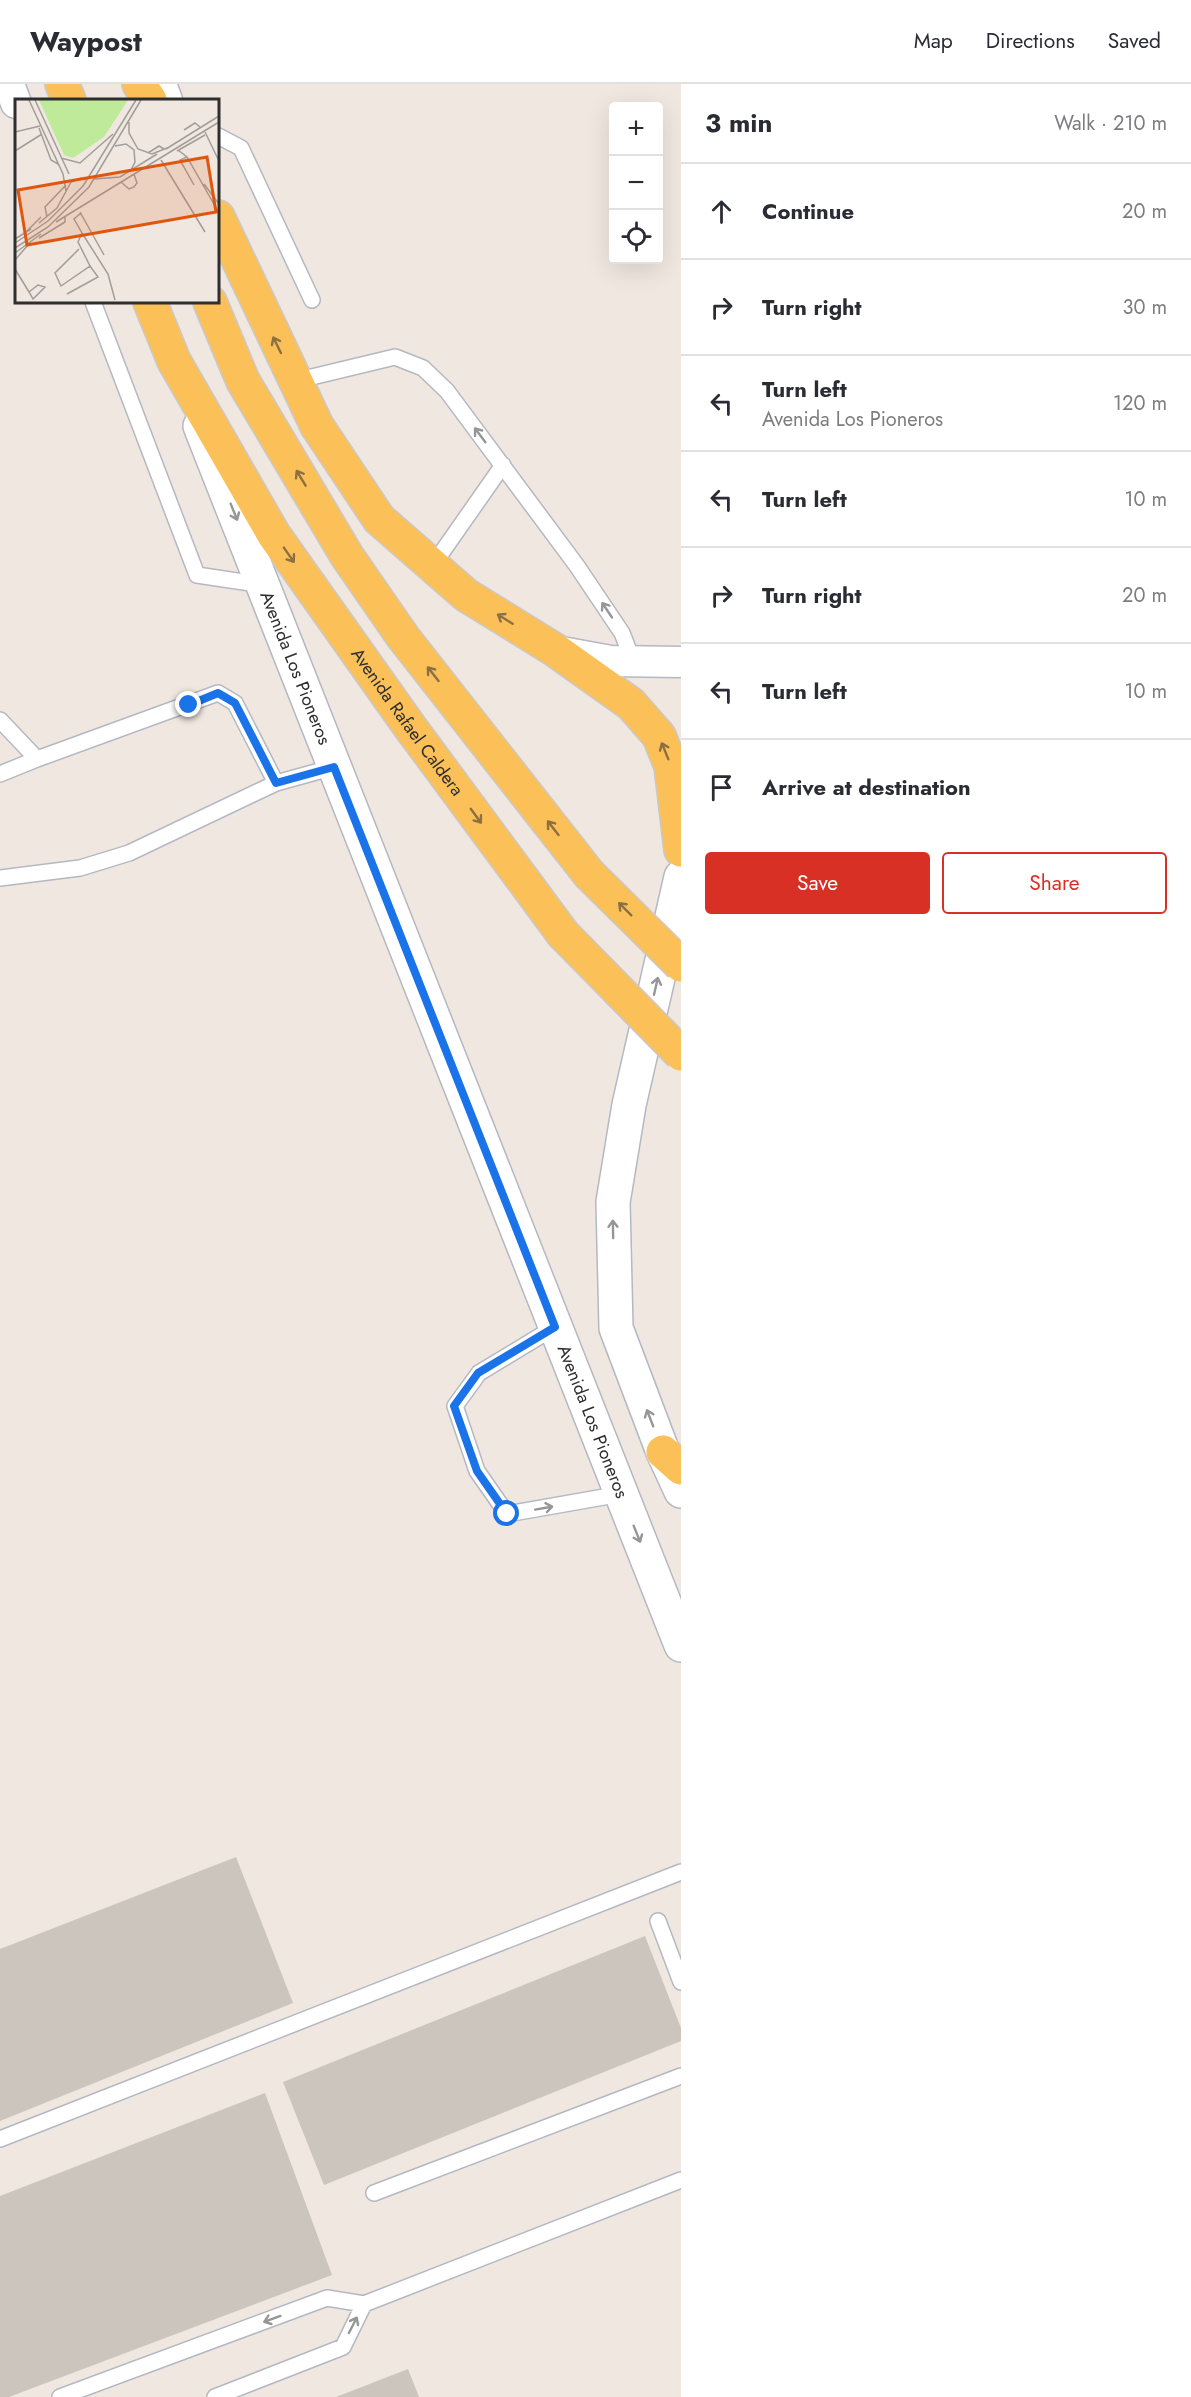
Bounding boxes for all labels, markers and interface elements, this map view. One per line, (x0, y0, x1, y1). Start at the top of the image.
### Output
text: Waypost (30, 21, 142, 62)
text: Map (914, 26, 953, 56)
text: Directions (986, 26, 1075, 56)
text: Saved (1108, 26, 1161, 56)
inset map (15, 99, 219, 303)
map controls (609, 102, 663, 264)
button: + (609, 102, 663, 156)
text: 3 min (705, 104, 772, 142)
text: Walk · 210 m (1054, 109, 1167, 138)
button: − (609, 156, 663, 210)
icon: ahead (705, 195, 738, 228)
text: Continue (762, 195, 854, 227)
text: 20 m (1122, 197, 1167, 226)
button: locate (609, 210, 663, 264)
icon: right (705, 291, 738, 324)
text: Turn right (762, 291, 862, 323)
text: 30 m (1122, 293, 1167, 322)
one-way arrow (271, 337, 283, 355)
text: Turn left (762, 373, 847, 405)
icon: left (705, 387, 738, 420)
text: 120 m (1113, 389, 1167, 418)
text: Avenida Los Pioneros (762, 405, 943, 434)
one-way arrow (474, 427, 486, 443)
one-way arrow (295, 470, 307, 487)
icon: left (705, 483, 738, 516)
text: Turn left (762, 483, 847, 515)
text: 10 m (1124, 485, 1167, 514)
one-way arrow (229, 503, 240, 521)
one-way arrow (283, 547, 295, 563)
icon: right (705, 579, 738, 612)
text: Turn right (762, 579, 862, 611)
text: 20 m (1122, 581, 1167, 610)
street label: Avenida Los Pioneros (253, 587, 337, 749)
one-way arrow (600, 601, 613, 618)
one-way arrow (497, 613, 514, 625)
street label: Avenida Rafael Caldera (345, 642, 470, 801)
one-way arrow (426, 667, 439, 683)
icon: left (705, 675, 738, 708)
text: Turn left (762, 675, 847, 707)
text: 10 m (1124, 677, 1167, 706)
route end (175, 691, 201, 717)
one-way arrow (659, 742, 670, 761)
icon: arrive (705, 771, 738, 804)
text: Arrive at destination (762, 771, 971, 803)
one-way arrow (470, 808, 482, 824)
one-way arrow (547, 820, 560, 836)
button: Save (705, 852, 930, 914)
button: Share (942, 852, 1167, 914)
one-way arrow (617, 902, 632, 916)
one-way arrow (651, 977, 663, 996)
one-way arrow (608, 1220, 619, 1240)
street label: Avenida Los Pioneros (551, 1341, 635, 1502)
one-way arrow (644, 1409, 655, 1428)
route start (493, 1500, 519, 1526)
one-way arrow (534, 1502, 554, 1513)
one-way arrow (632, 1524, 643, 1543)
one-way arrow (264, 2314, 282, 2325)
one-way arrow (348, 2317, 360, 2335)

